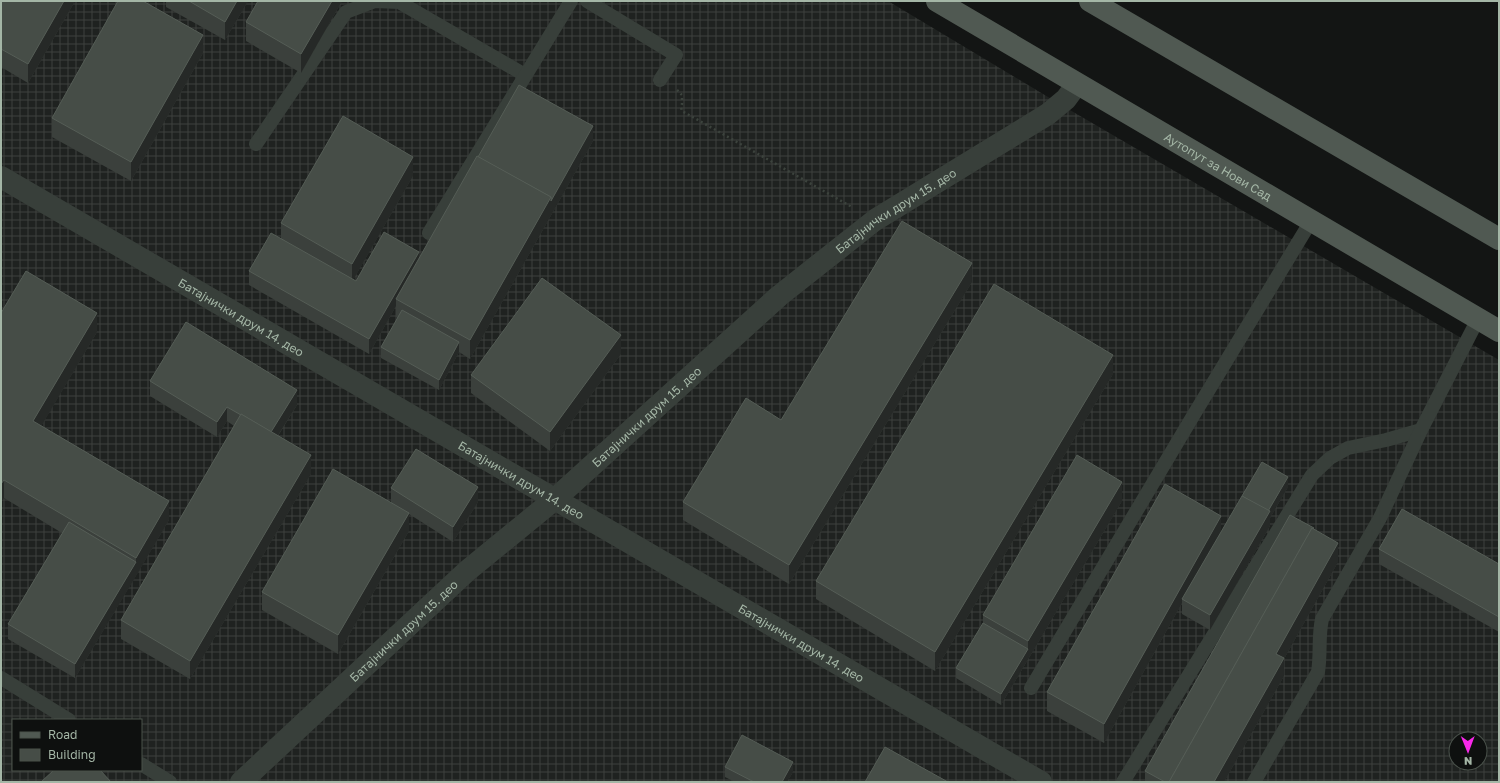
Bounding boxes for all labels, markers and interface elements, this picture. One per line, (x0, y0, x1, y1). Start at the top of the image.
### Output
street label: Аутопут за Нови Сад (1162, 129, 1275, 203)
street label: Батајнички друм 15. део (832, 165, 959, 256)
street label: Батајнички друм 14. део (176, 274, 307, 359)
street label: Батајнички друм 15. део (588, 363, 704, 470)
street label: Батајнички друм 14. део (456, 437, 587, 522)
street label: Батајнички друм 15. део (346, 576, 460, 685)
street label: Батајнички друм 14. део (736, 600, 867, 685)
legend (12, 719, 142, 771)
text: Road (48, 727, 77, 742)
north arrow (1448, 731, 1488, 771)
text: Building (48, 747, 96, 762)
text: N (1464, 755, 1472, 768)

